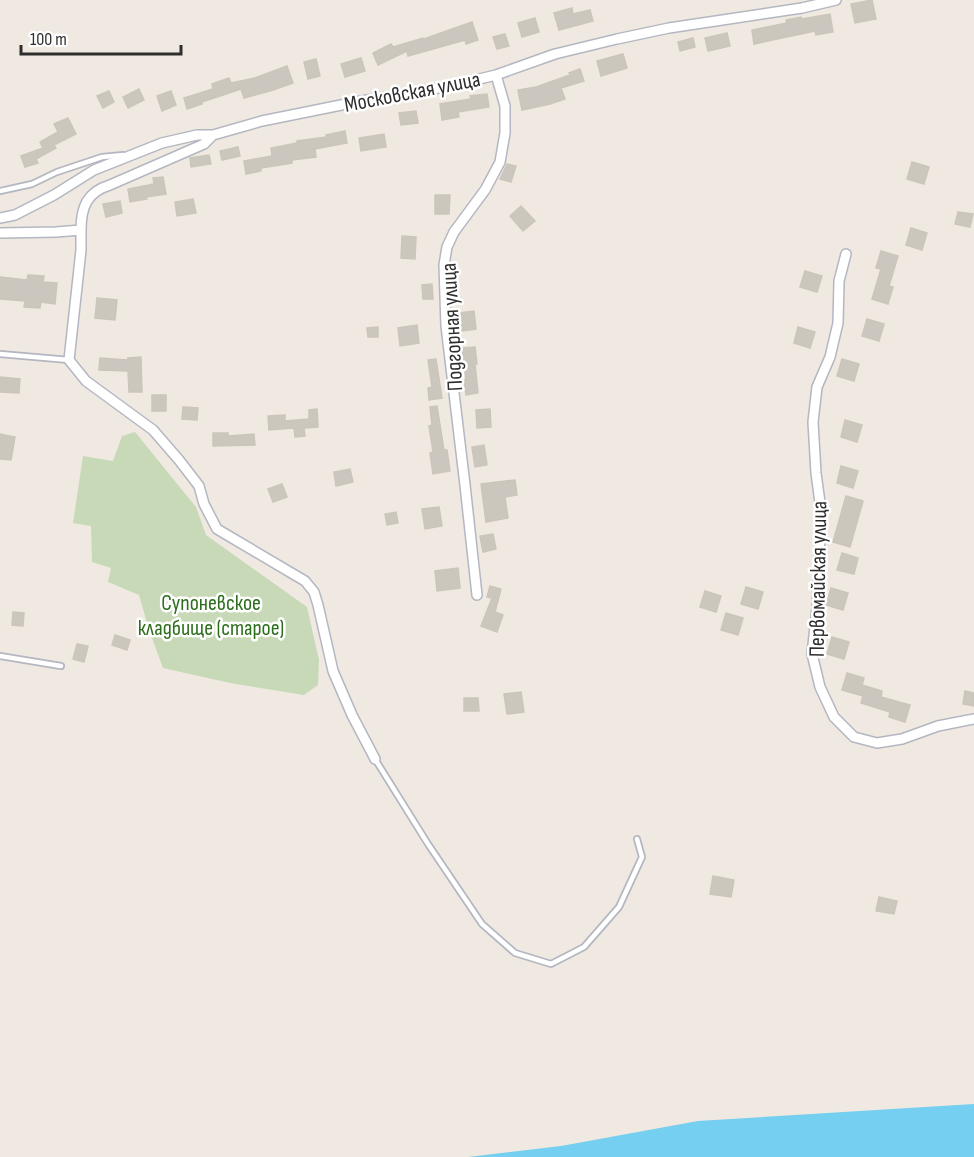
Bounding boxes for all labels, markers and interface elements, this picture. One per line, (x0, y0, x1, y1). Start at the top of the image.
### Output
scale bar (21, 18, 182, 56)
text: 100 m (30, 29, 67, 50)
street label: Московская улица (342, 66, 483, 119)
street label: Подгорная улица (436, 262, 469, 392)
street label: Первомайская улица (804, 501, 833, 657)
park label: Супоневское кладбище (старое) (138, 590, 284, 642)

